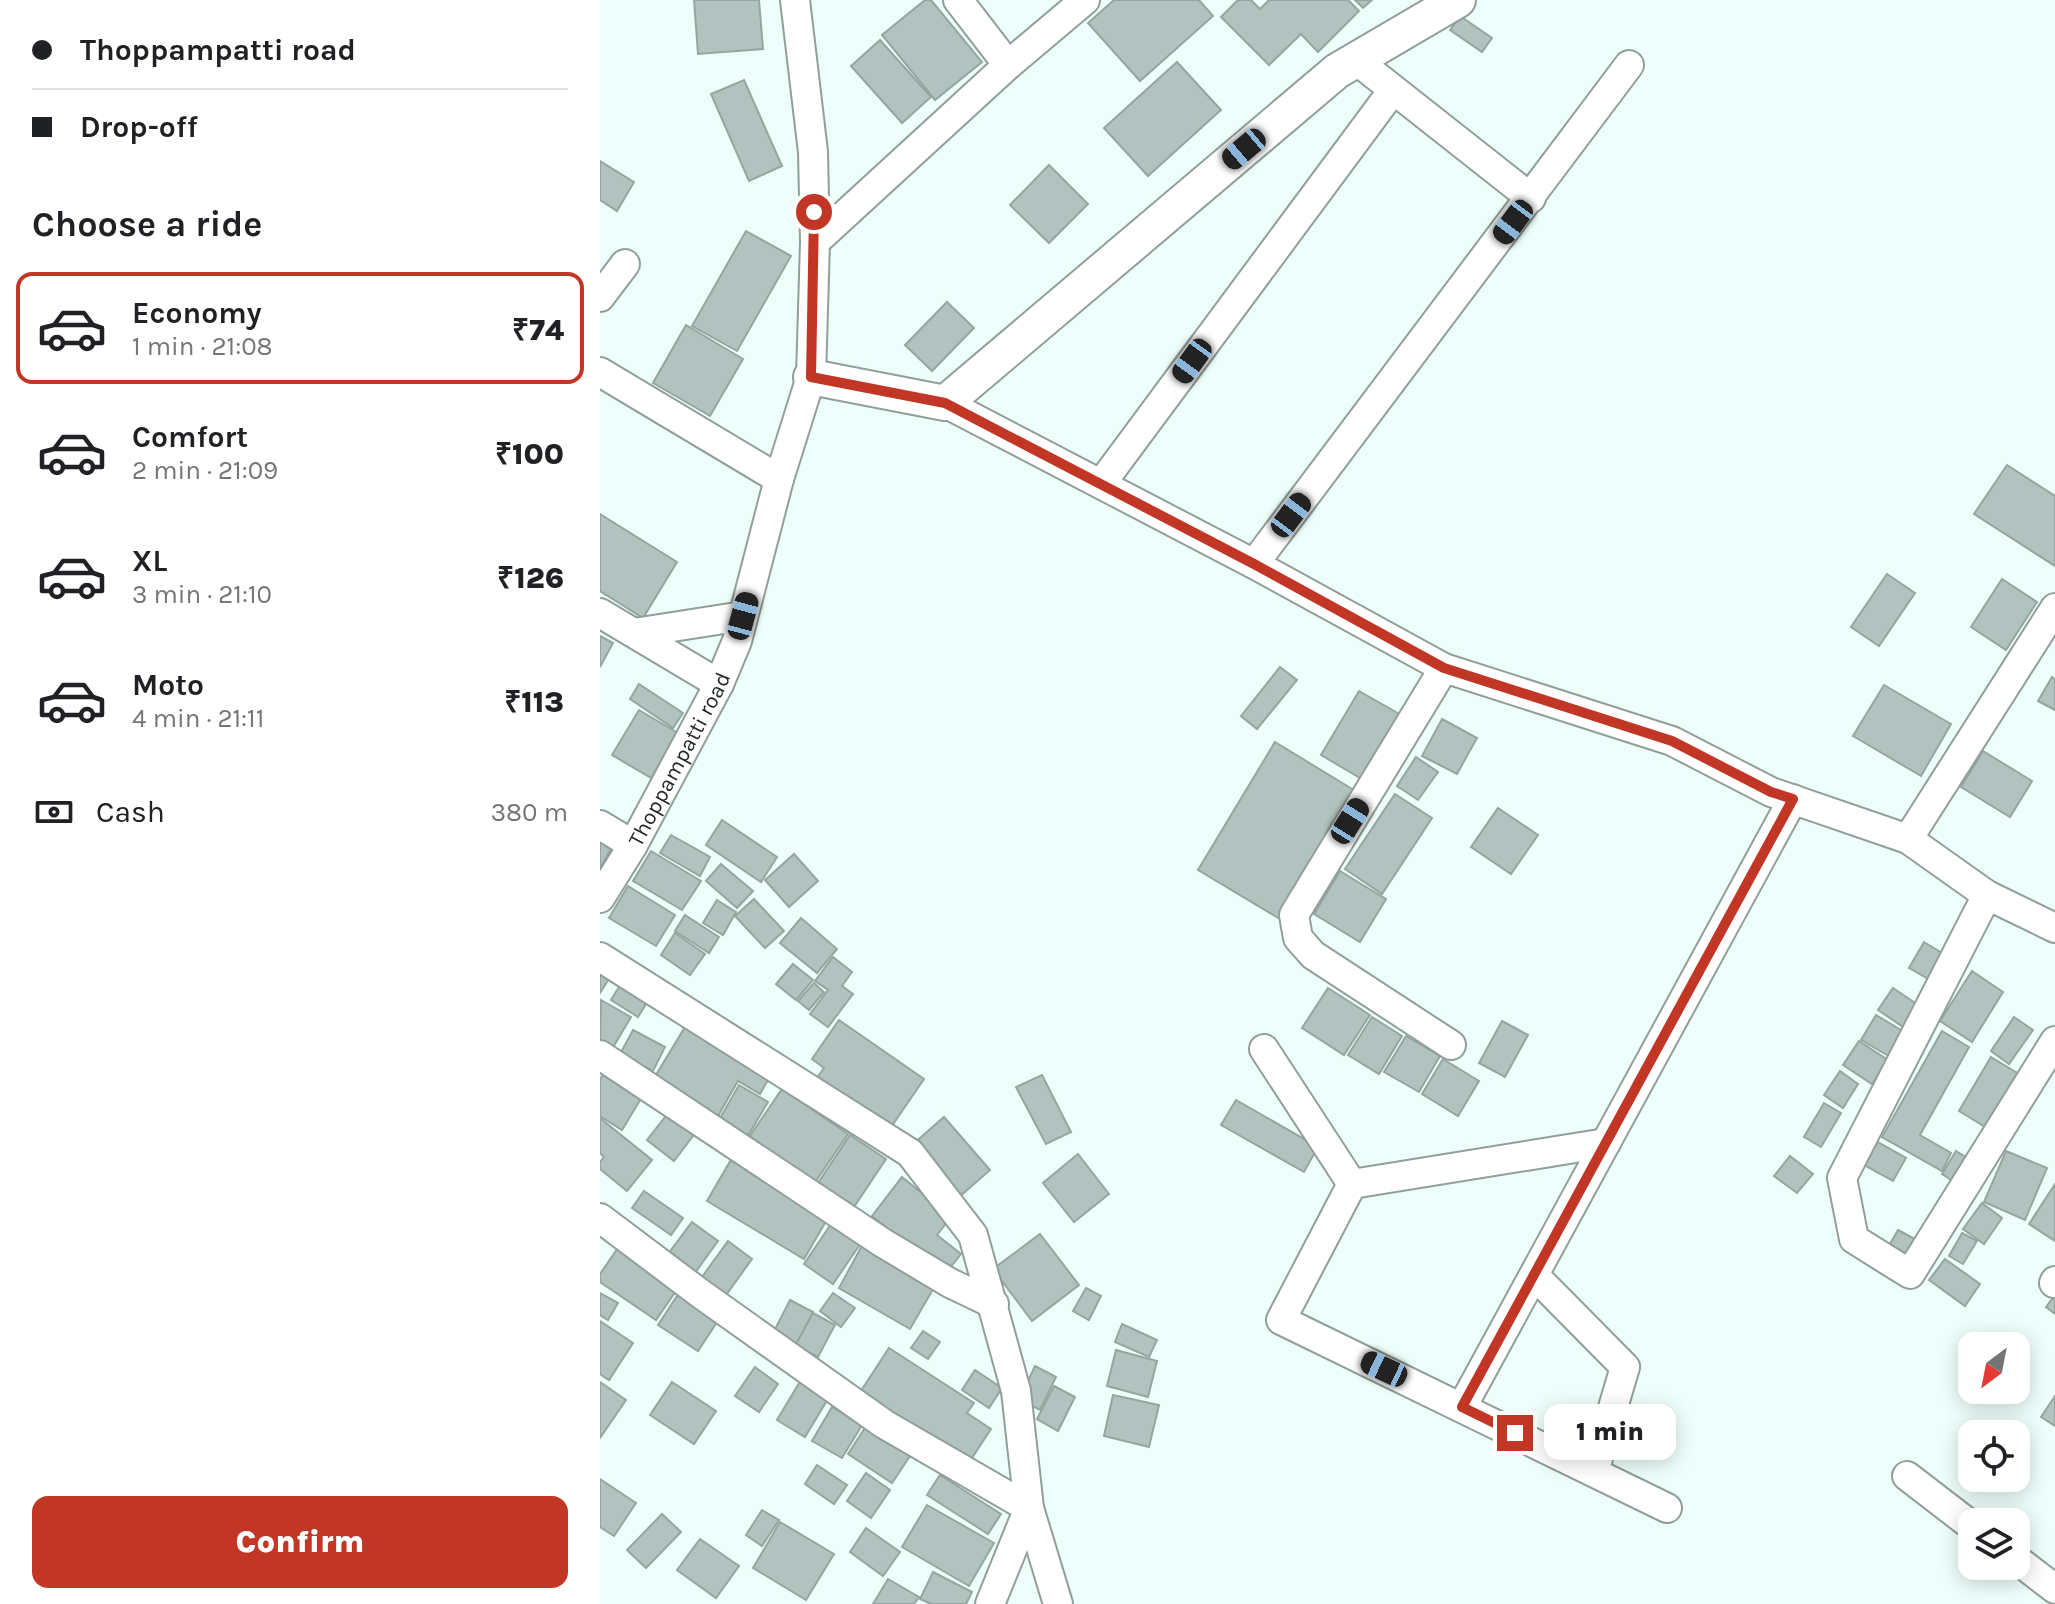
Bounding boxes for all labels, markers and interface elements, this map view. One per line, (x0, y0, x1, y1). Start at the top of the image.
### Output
text: Thoppampatti road (80, 32, 356, 68)
text: Drop-off (80, 109, 198, 145)
car (1218, 124, 1270, 174)
route start (796, 194, 832, 230)
car (1489, 196, 1537, 248)
text: Choose a ride (32, 203, 262, 245)
icon: car (36, 292, 108, 364)
text: Economy (132, 295, 262, 331)
text: ₹74 (512, 312, 564, 348)
text: 1 min · 21:08 (132, 331, 273, 362)
car (1168, 335, 1216, 387)
icon: car (36, 416, 108, 488)
text: Comfort (132, 419, 248, 455)
text: ₹100 (495, 436, 564, 472)
text: 2 min · 21:09 (132, 455, 278, 486)
car (1267, 489, 1315, 541)
icon: car (36, 540, 108, 612)
text: XL (132, 543, 167, 579)
text: ₹126 (497, 560, 564, 596)
text: 3 min · 21:10 (132, 579, 272, 610)
car (725, 590, 761, 642)
icon: car (36, 664, 108, 736)
text: Moto (132, 667, 204, 703)
street label: Thoppampatti road (623, 669, 736, 851)
text: ₹113 (504, 684, 564, 720)
text: 4 min · 21:11 (132, 703, 264, 734)
icon: cash (32, 790, 76, 834)
text: Cash (96, 794, 165, 830)
car (1327, 794, 1373, 848)
text: 380 m (491, 797, 568, 828)
north arrow (1958, 1332, 2030, 1404)
map controls (1958, 1332, 2030, 1580)
car (1357, 1348, 1411, 1390)
callout: 1 min (1543, 1405, 1675, 1461)
route end (1497, 1415, 1533, 1451)
text: 1 min (1576, 1416, 1644, 1447)
button: locate (1958, 1420, 2030, 1492)
button: Confirm (32, 1496, 568, 1588)
button: layers (1958, 1508, 2030, 1580)

